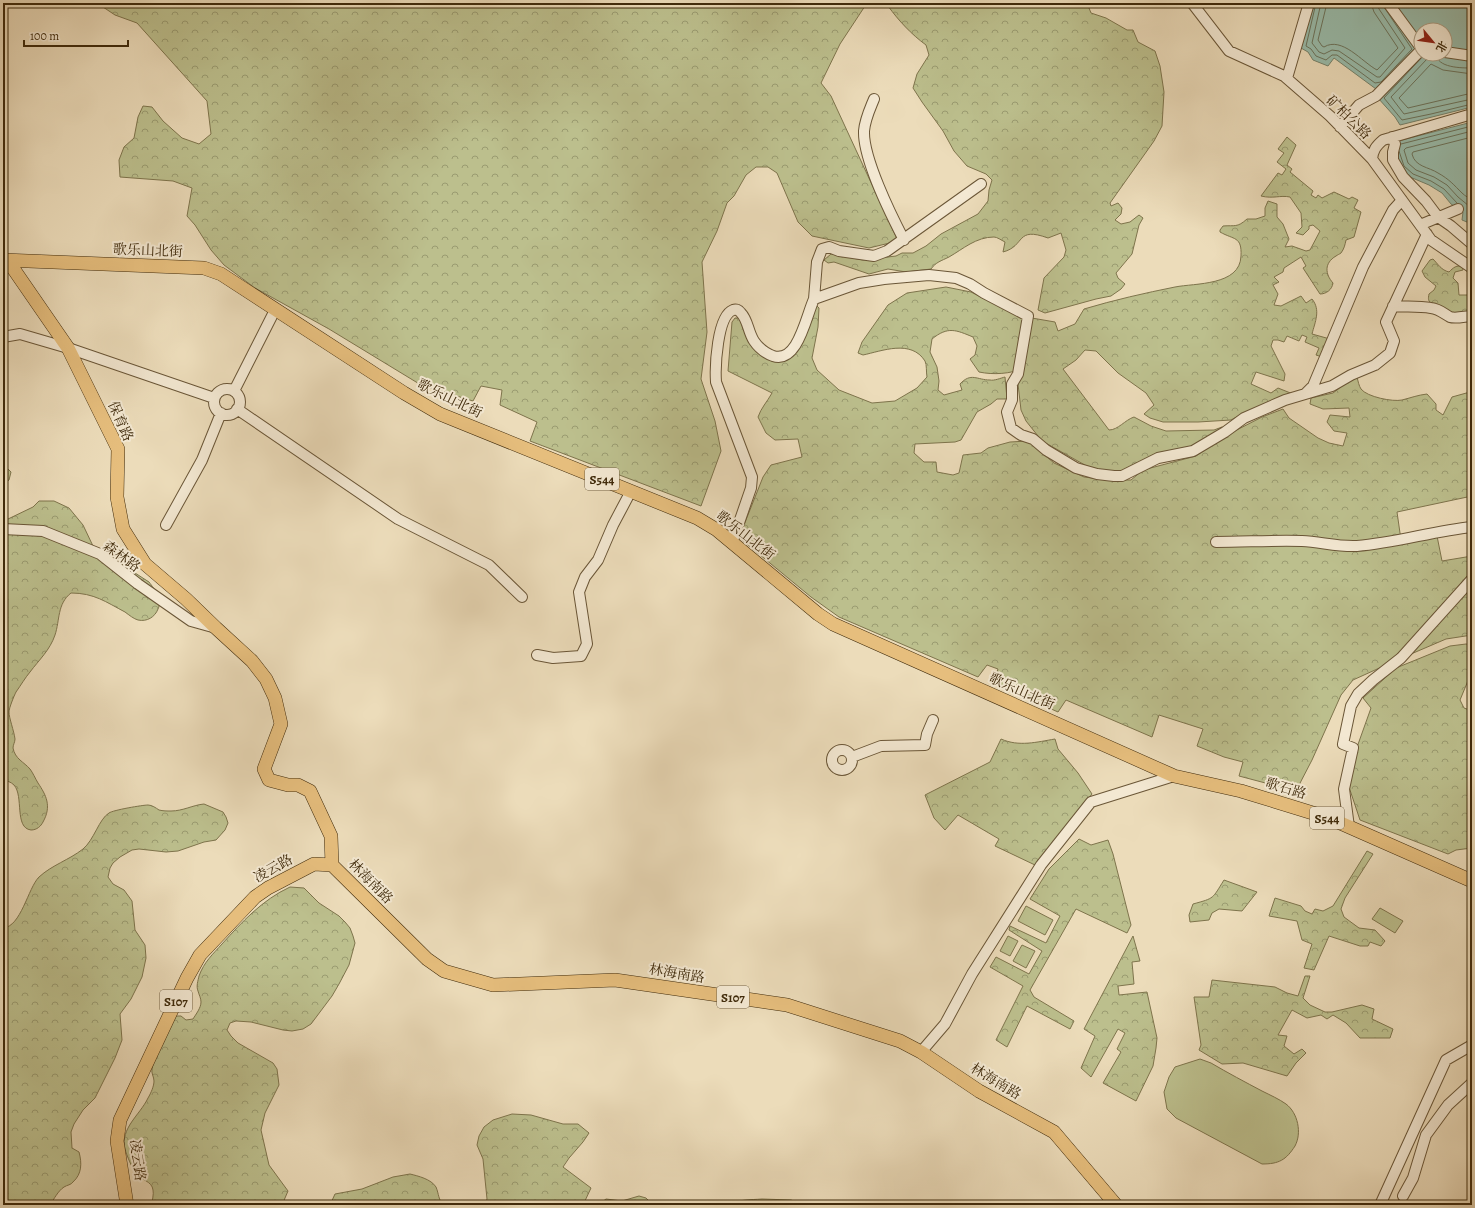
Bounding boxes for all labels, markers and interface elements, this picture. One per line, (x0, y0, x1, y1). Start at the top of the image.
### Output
scale bar (24, 22, 128, 48)
north arrow (1413, 22, 1453, 62)
text: 100 m (30, 28, 59, 44)
text: 北 (1432, 38, 1451, 55)
street label: 矿柏公路 (1322, 91, 1375, 144)
street label: 歌乐山北街 (113, 240, 183, 261)
street label: 歌乐山北街 (414, 375, 485, 422)
street label: 保育路 (103, 398, 138, 444)
road number: S544 (585, 468, 619, 490)
street label: 歌乐山北街 (712, 506, 779, 564)
street label: 森林路 (99, 536, 144, 576)
street label: 歌乐山北街 (986, 669, 1058, 714)
street label: 歌石路 (1263, 773, 1309, 804)
road number: S544 (1310, 807, 1344, 829)
street label: 凌云路 (250, 850, 296, 887)
street label: 林海南路 (344, 855, 397, 908)
street label: 林海南路 (648, 960, 706, 987)
road number: S107 (717, 986, 749, 1008)
road number: S107 (160, 990, 192, 1012)
street label: 林海南路 (967, 1059, 1025, 1104)
street label: 凌云路 (125, 1138, 150, 1182)

